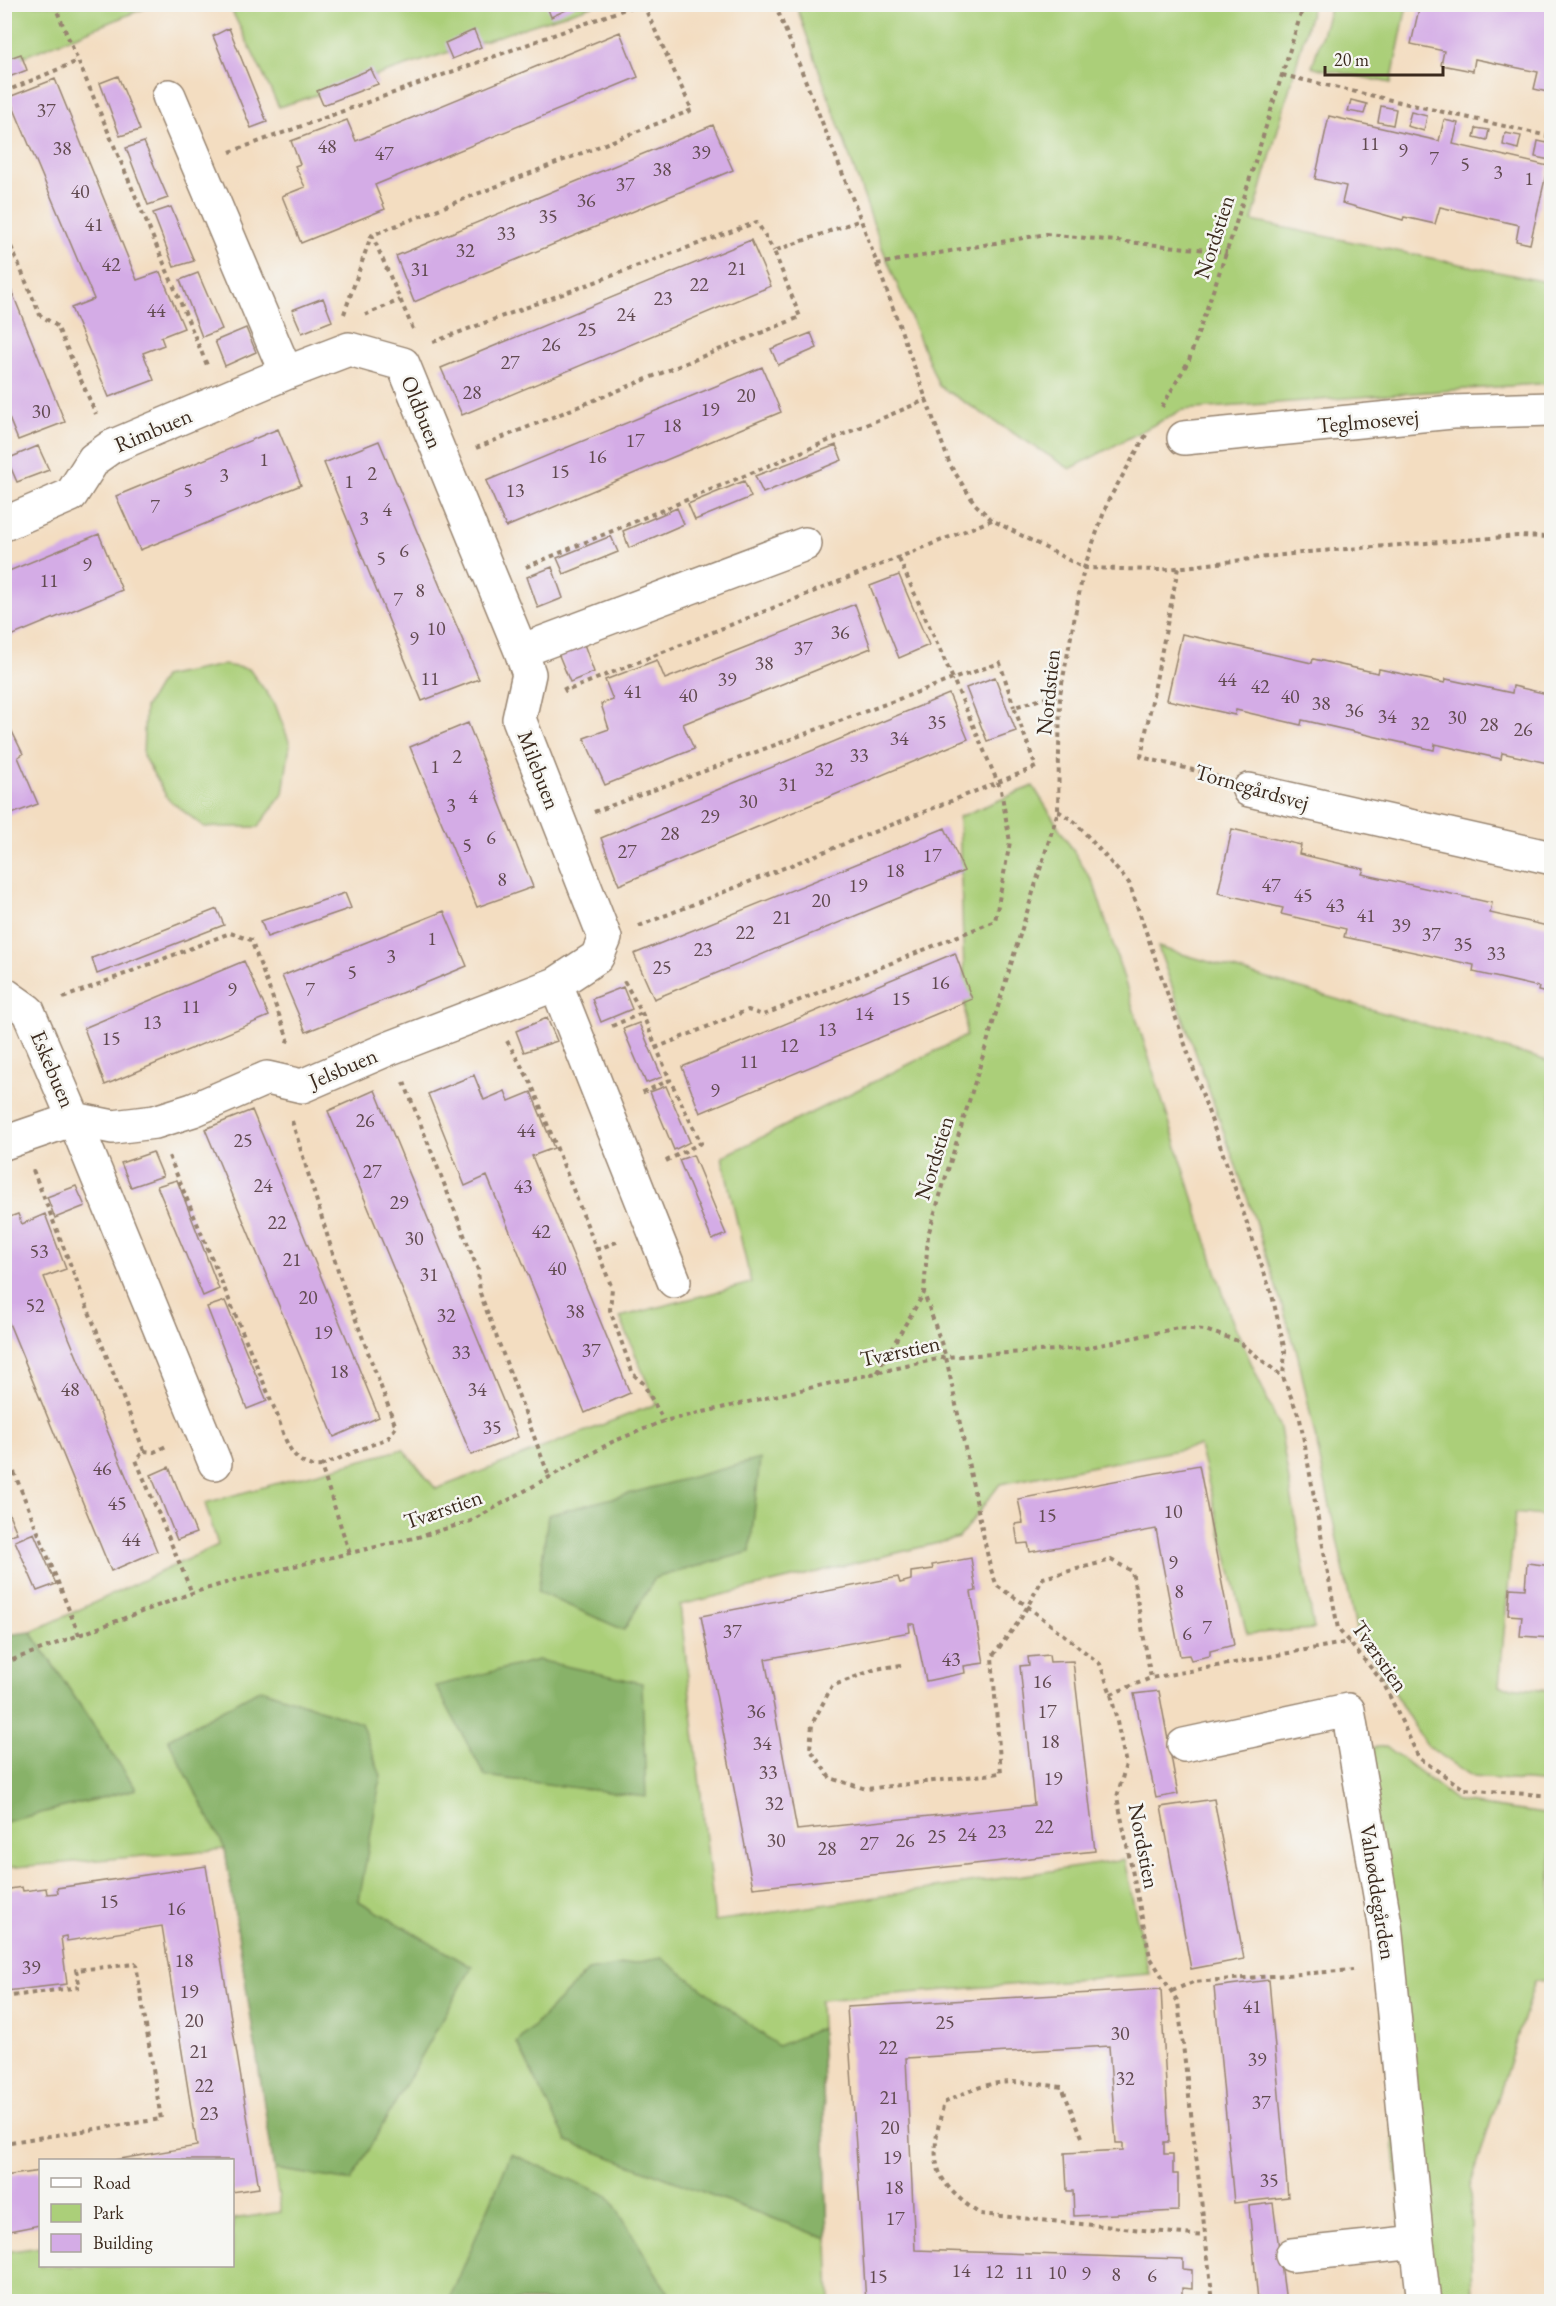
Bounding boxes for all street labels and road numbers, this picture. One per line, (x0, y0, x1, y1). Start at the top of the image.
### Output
street label: Nordstien (1187, 191, 1241, 283)
street label: Oldbuen (394, 371, 450, 453)
street label: Rimbuen (110, 401, 196, 459)
street label: Teglmosevej (1316, 402, 1420, 440)
street label: Nordstien (1029, 647, 1067, 736)
street label: Milebuen (511, 726, 567, 814)
street label: Tornegårdsvej (1192, 757, 1312, 817)
street label: Eskebuen (24, 1026, 82, 1113)
street label: Jelsbuen (303, 1041, 382, 1096)
street label: Nordstien (908, 1112, 961, 1204)
street label: Tværstien (857, 1328, 943, 1374)
street label: Tværstien (400, 1482, 486, 1536)
street label: Tværstien (1345, 1614, 1415, 1698)
street label: Nordstien (1122, 1801, 1167, 1892)
street label: Valnøddegården (1353, 1822, 1403, 1962)

